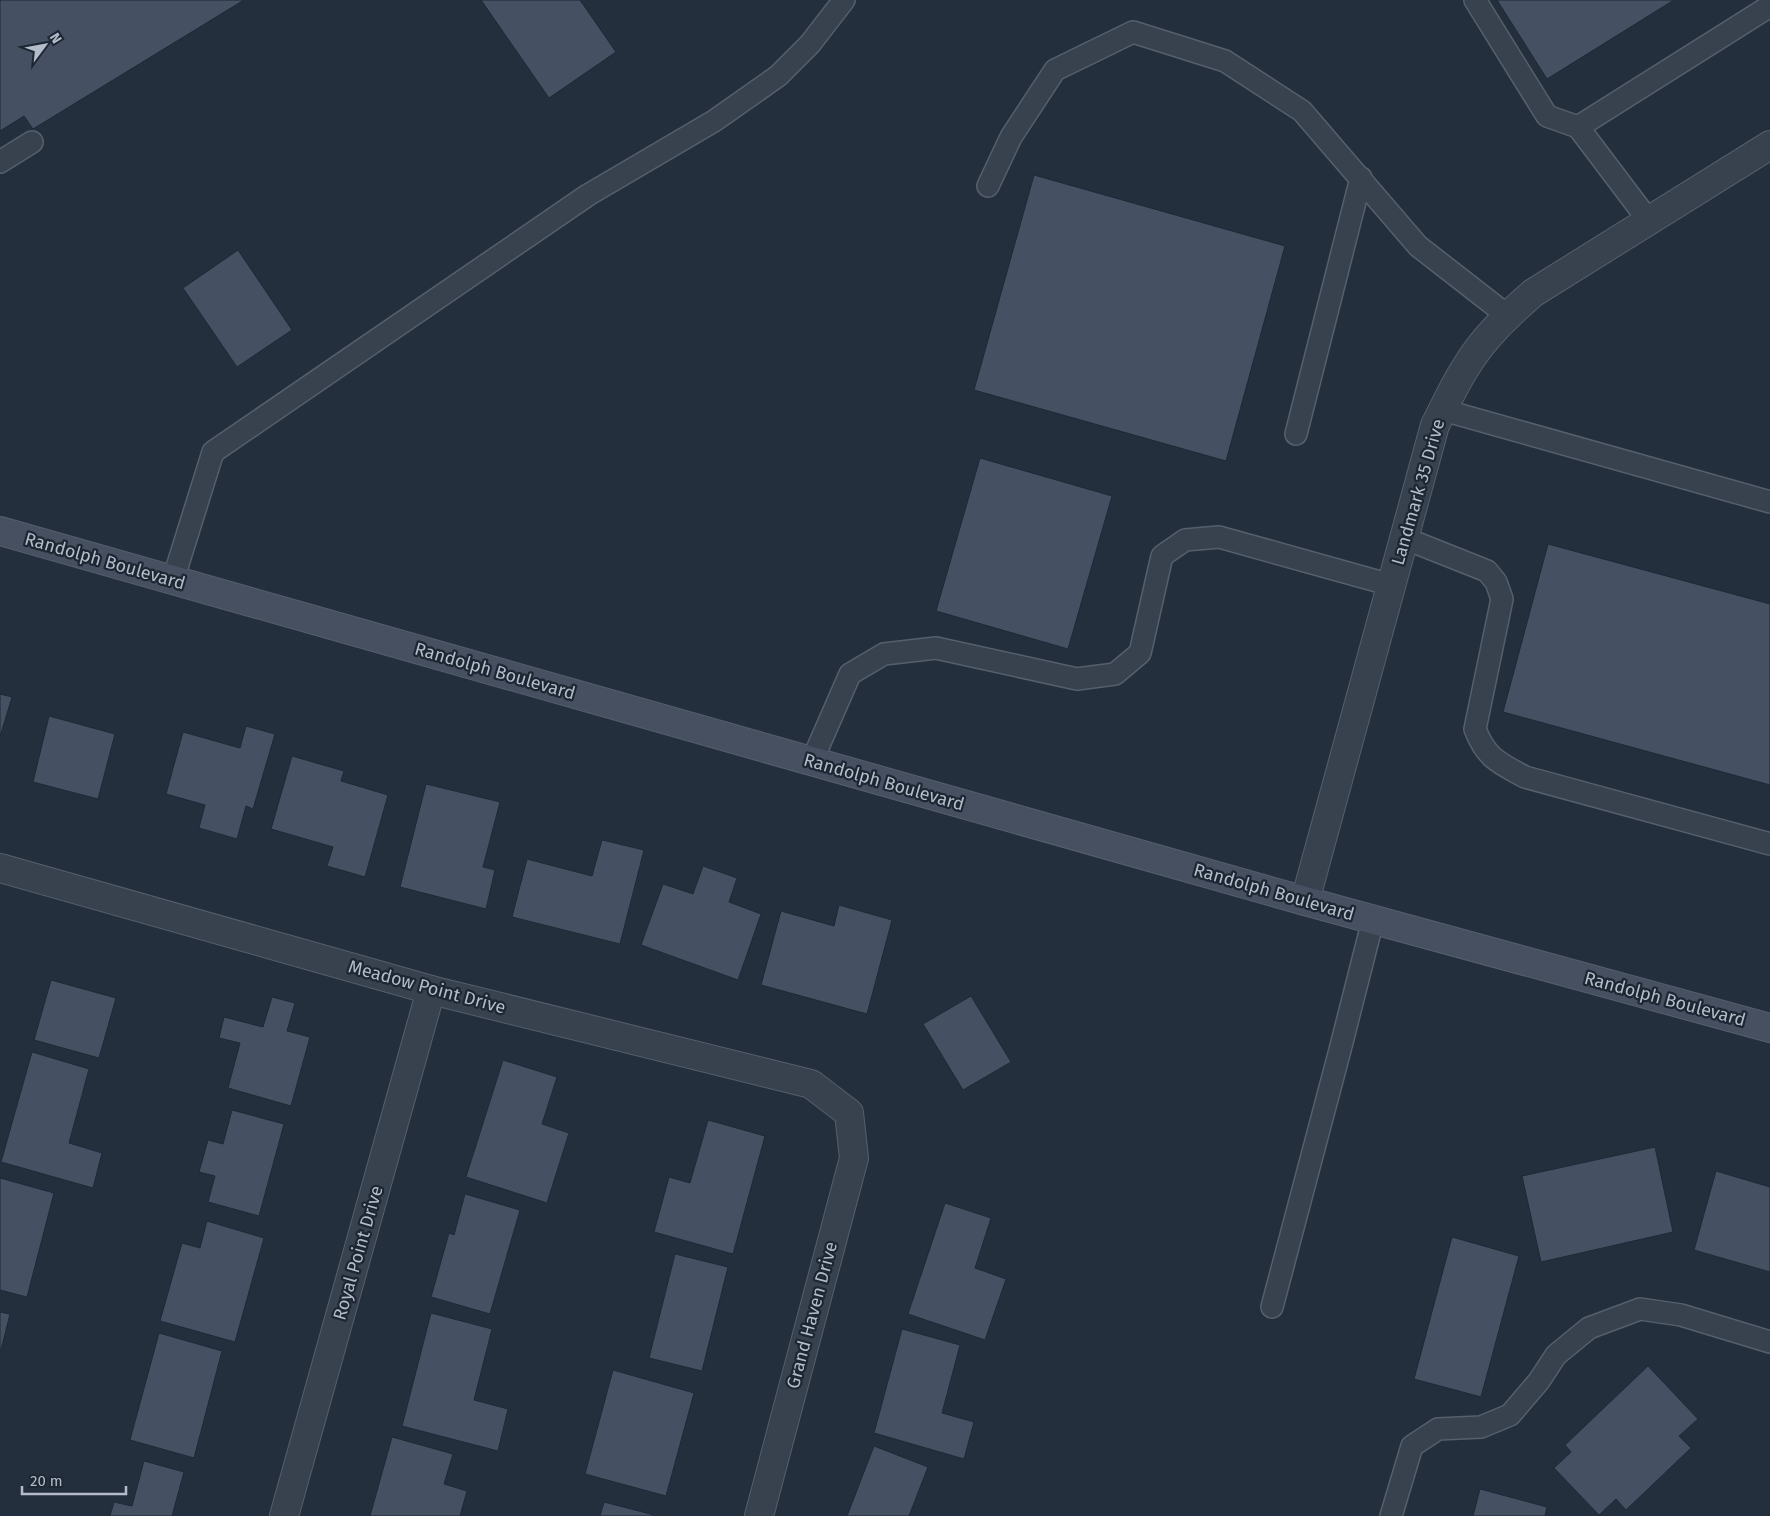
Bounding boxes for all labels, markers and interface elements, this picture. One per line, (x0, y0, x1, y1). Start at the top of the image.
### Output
north arrow (20, 20, 70, 70)
text: N (46, 30, 65, 47)
street label: Landmark 35 Drive (1387, 416, 1449, 568)
street label: Randolph Boulevard (22, 528, 188, 594)
street label: Randolph Boulevard (412, 638, 578, 704)
street label: Randolph Boulevard (801, 749, 967, 815)
street label: Randolph Boulevard (1191, 859, 1357, 925)
street label: Meadow Point Drive (346, 955, 508, 1019)
street label: Randolph Boulevard (1582, 967, 1748, 1031)
street label: Royal Point Drive (328, 1183, 388, 1323)
street label: Grand Haven Drive (782, 1239, 842, 1391)
scale bar (22, 1464, 126, 1496)
text: 20 m (30, 1472, 63, 1490)

